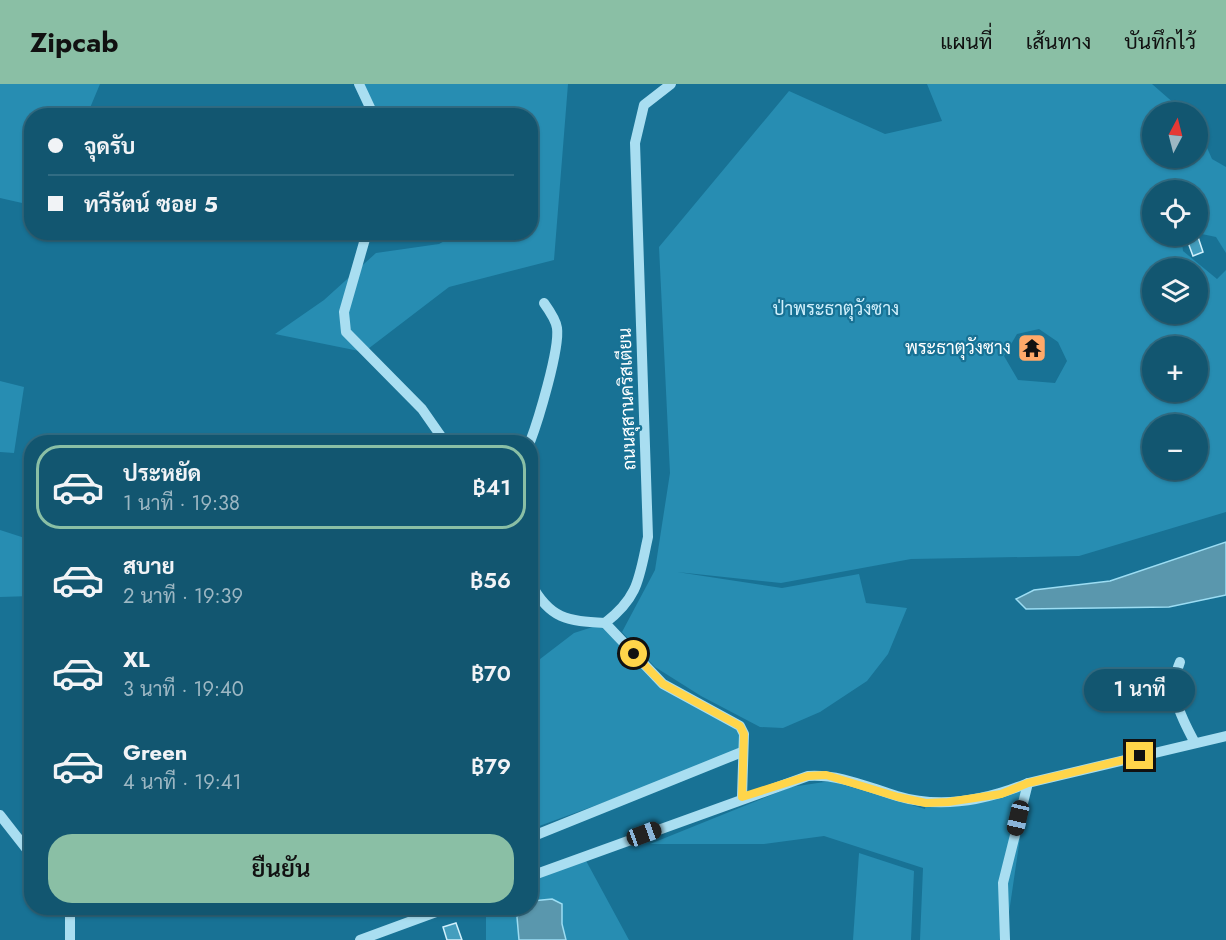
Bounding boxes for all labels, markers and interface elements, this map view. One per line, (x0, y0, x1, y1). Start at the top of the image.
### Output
text: Zipcab (30, 22, 119, 63)
text: แผนที่ (940, 27, 993, 57)
text: เส้นทาง (1026, 27, 1091, 57)
text: บันทึกไว้ (1124, 27, 1196, 57)
north arrow (1142, 102, 1208, 168)
map controls (1142, 102, 1208, 480)
text: จุดรับ (84, 130, 135, 162)
button: locate (1142, 180, 1208, 246)
text: ทวีรัตน์ ซอย 5 (84, 188, 218, 220)
button: layers (1142, 258, 1208, 324)
park label: ป่าพระธาตุวังซาง (773, 296, 899, 322)
street label: ถนนสุสานคริสเตียน (612, 327, 642, 471)
temple icon: พระธาตุวังซาง (1016, 332, 1048, 364)
place label: พระธาตุวังซาง (905, 335, 1011, 361)
button: + (1142, 336, 1208, 402)
button: − (1142, 414, 1208, 480)
text: ประหยัด (123, 457, 201, 489)
icon: car (51, 460, 105, 514)
text: ฿41 (472, 471, 511, 503)
text: 1 นาที · 19:38 (123, 489, 240, 518)
text: สบาย (123, 550, 175, 582)
icon: car (51, 553, 105, 607)
text: ฿56 (470, 564, 511, 596)
text: 2 นาที · 19:39 (123, 582, 243, 611)
route start (620, 640, 647, 667)
text: XL (123, 643, 150, 675)
icon: car (51, 646, 105, 700)
text: ฿70 (471, 657, 511, 689)
callout: 1 นาที (1084, 669, 1196, 711)
text: 3 นาที · 19:40 (123, 675, 244, 704)
text: 1 นาที (1113, 675, 1166, 704)
text: Green (123, 736, 187, 768)
icon: car (51, 739, 105, 793)
route end (1126, 742, 1153, 769)
text: ฿79 (471, 750, 511, 782)
text: 4 นาที · 19:41 (123, 768, 241, 797)
car (1005, 798, 1031, 838)
car (624, 819, 664, 849)
button: ยืนยัน (48, 834, 514, 903)

